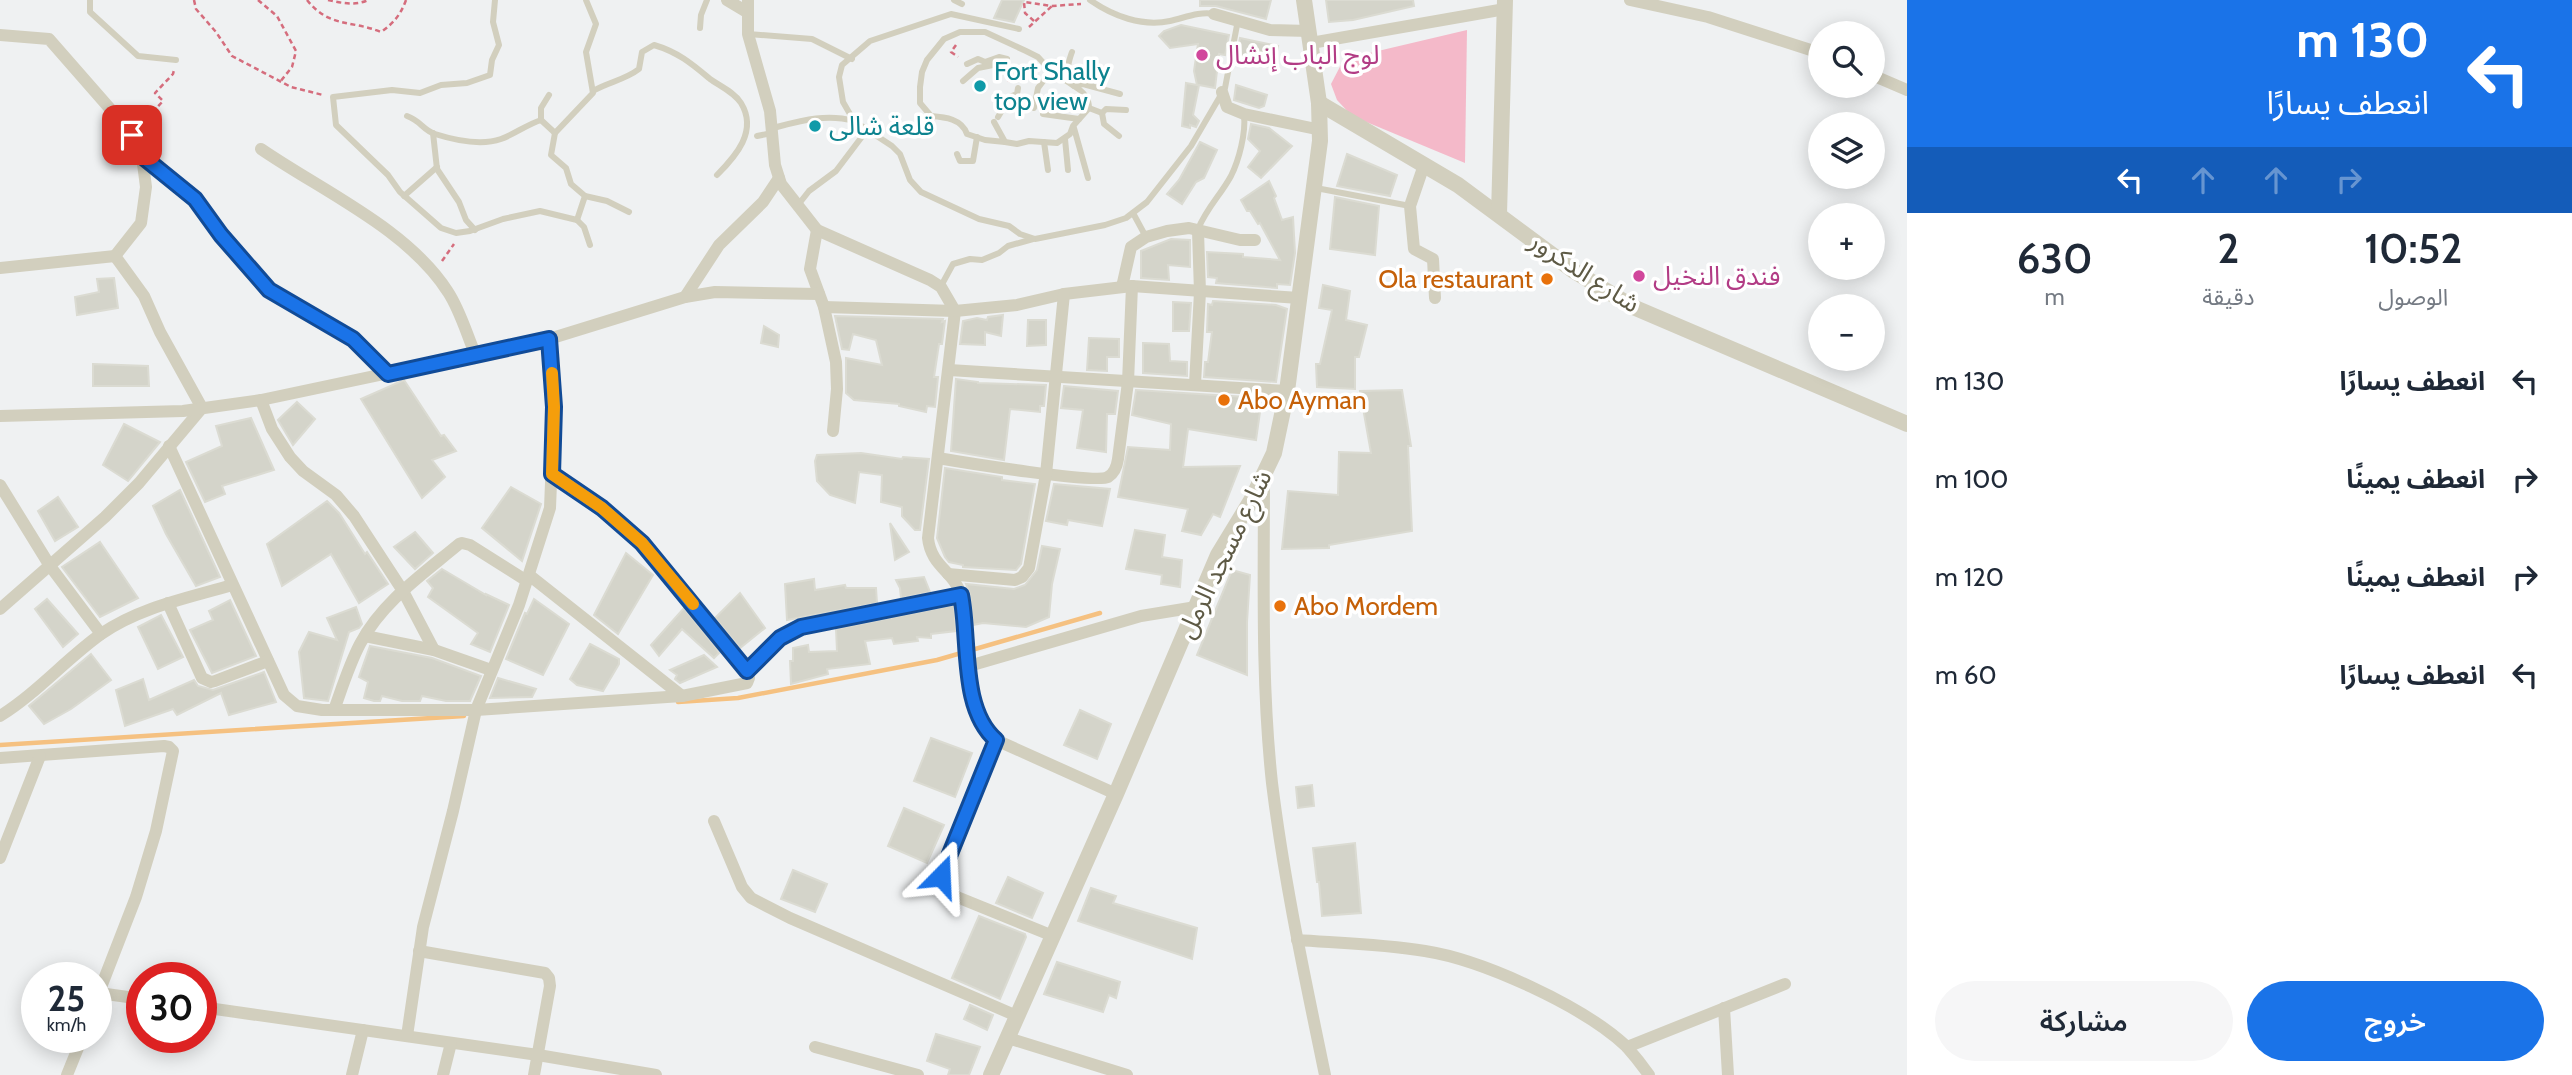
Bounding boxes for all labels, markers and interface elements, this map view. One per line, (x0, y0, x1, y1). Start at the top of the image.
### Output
text: 130 m (2296, 10, 2429, 69)
map controls (1808, 21, 1885, 371)
button: search (1808, 21, 1885, 98)
icon: left (2453, 28, 2544, 119)
place label: لوج الباب إنشال (1216, 39, 1379, 74)
marker: لوج الباب إنشال (1194, 47, 1210, 63)
place label: Fort Shally top view (994, 55, 1110, 117)
marker: Fort Shally top view (972, 78, 988, 94)
text: انعطف يسارًا (2266, 83, 2429, 122)
pin (102, 105, 162, 165)
place label: قلعة شالى (829, 110, 934, 142)
button: layers (1808, 112, 1885, 189)
icon: arrive (113, 116, 151, 154)
marker: قلعة شالى (807, 118, 823, 134)
icon: left (2111, 161, 2149, 199)
icon: ahead (2184, 161, 2222, 199)
icon: ahead (2257, 161, 2295, 199)
icon: right (2330, 161, 2368, 199)
button: + (1808, 203, 1885, 280)
text: 2 (2217, 222, 2239, 274)
text: 10:52 (2364, 222, 2462, 274)
street label: شارع الدكرور (1521, 224, 1646, 322)
text: 630 (2017, 232, 2093, 284)
place label: فندق النخيل (1653, 260, 1780, 292)
place label: Ola restaurant (1378, 263, 1533, 295)
marker: فندق النخيل (1631, 268, 1647, 284)
marker: Ola restaurant (1539, 271, 1555, 287)
text: m (2044, 283, 2065, 311)
text: دقيقة (2202, 283, 2255, 311)
text: الوصول (2378, 283, 2448, 311)
button: − (1808, 294, 1885, 371)
icon: left (2506, 362, 2544, 400)
text: 130 m (1935, 365, 2004, 397)
text: انعطف يسارًا (2339, 365, 2485, 397)
place label: Abo Ayman (1238, 384, 1367, 416)
marker: Abo Ayman (1216, 392, 1232, 408)
icon: right (2506, 460, 2544, 498)
text: 100 m (1935, 463, 2008, 495)
text: انعطف يمينًا (2346, 463, 2485, 495)
street label: شارع مسجد الرمل (1169, 465, 1281, 645)
icon: right (2506, 558, 2544, 596)
text: 120 m (1935, 561, 2004, 593)
text: انعطف يمينًا (2346, 561, 2485, 593)
place label: Abo Mordem (1294, 590, 1438, 622)
marker: Abo Mordem (1272, 598, 1288, 614)
icon: left (2506, 656, 2544, 694)
text: 60 m (1935, 659, 1997, 691)
text: انعطف يسارًا (2339, 659, 2485, 691)
position arrow (904, 839, 978, 913)
speed limit sign: 30 (126, 962, 217, 1053)
text: 25 (48, 977, 85, 1020)
button: مشاركة (1935, 981, 2233, 1061)
button: خروج (2247, 981, 2544, 1061)
text: km/h (47, 1014, 86, 1036)

